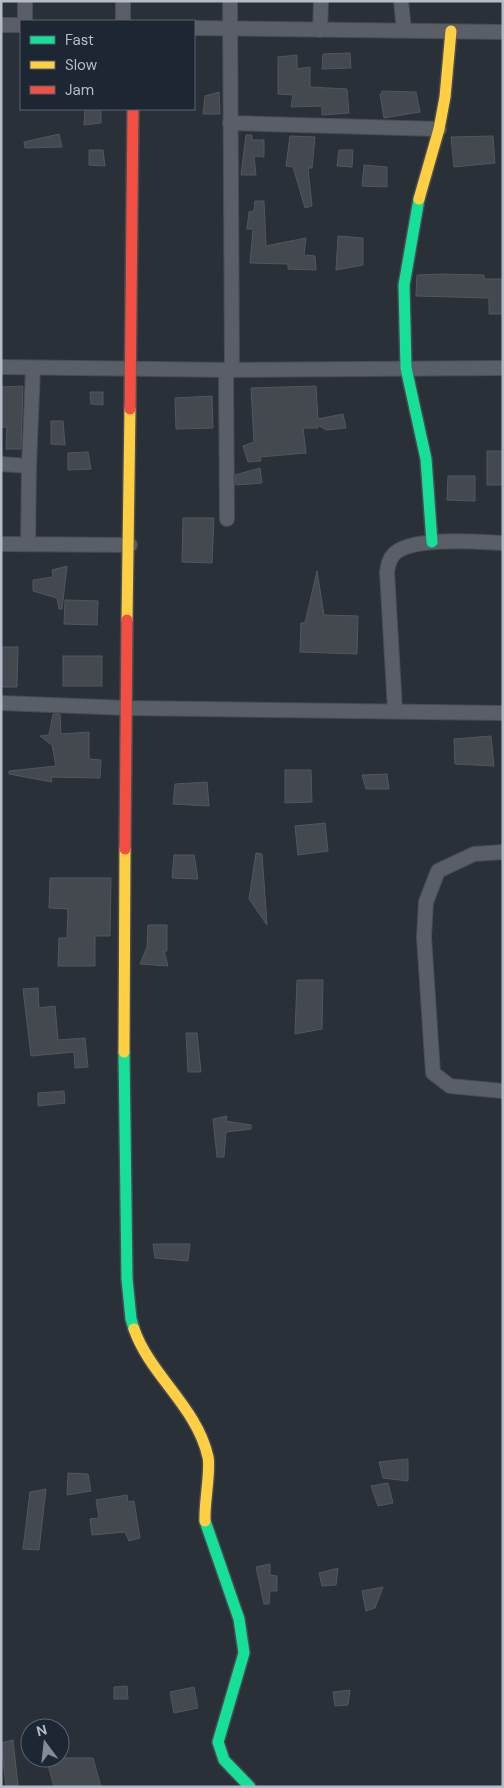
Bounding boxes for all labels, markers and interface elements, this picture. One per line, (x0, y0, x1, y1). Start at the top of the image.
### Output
legend (20, 20, 195, 110)
text: Fast (65, 30, 94, 50)
text: Slow (65, 55, 98, 75)
text: Jam (65, 80, 94, 100)
north arrow (20, 1718, 70, 1768)
text: N (34, 1720, 49, 1740)

